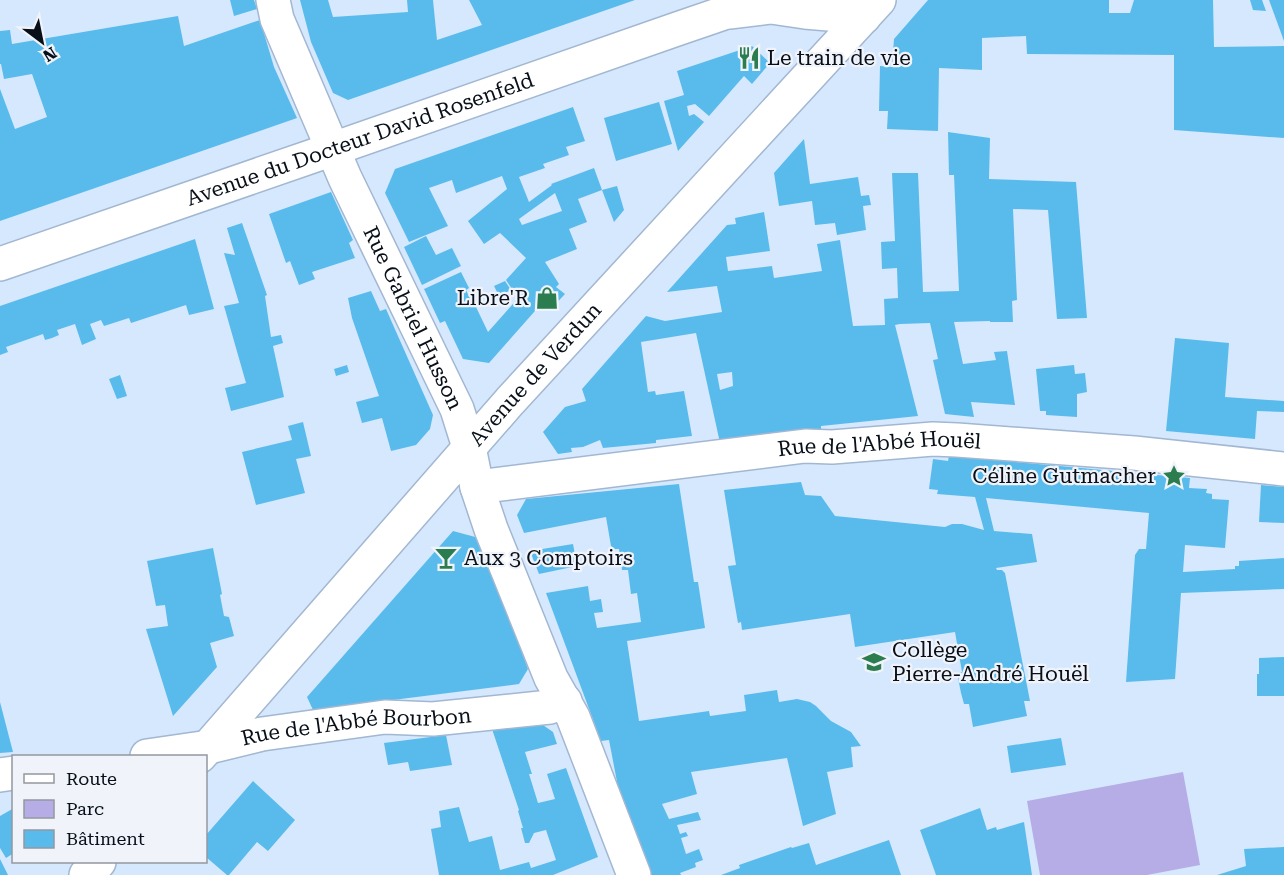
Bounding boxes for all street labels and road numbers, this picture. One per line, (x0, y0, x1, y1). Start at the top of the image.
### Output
street label: Avenue du Docteur David Rosenfeld (183, 68, 537, 211)
street label: Rue Gabriel Husson (358, 222, 468, 414)
street label: Avenue de Verdun (464, 298, 606, 451)
street label: Rue de l'Abbé Houël (776, 427, 982, 461)
street label: Rue de l'Abbé Bourbon (239, 703, 473, 751)

